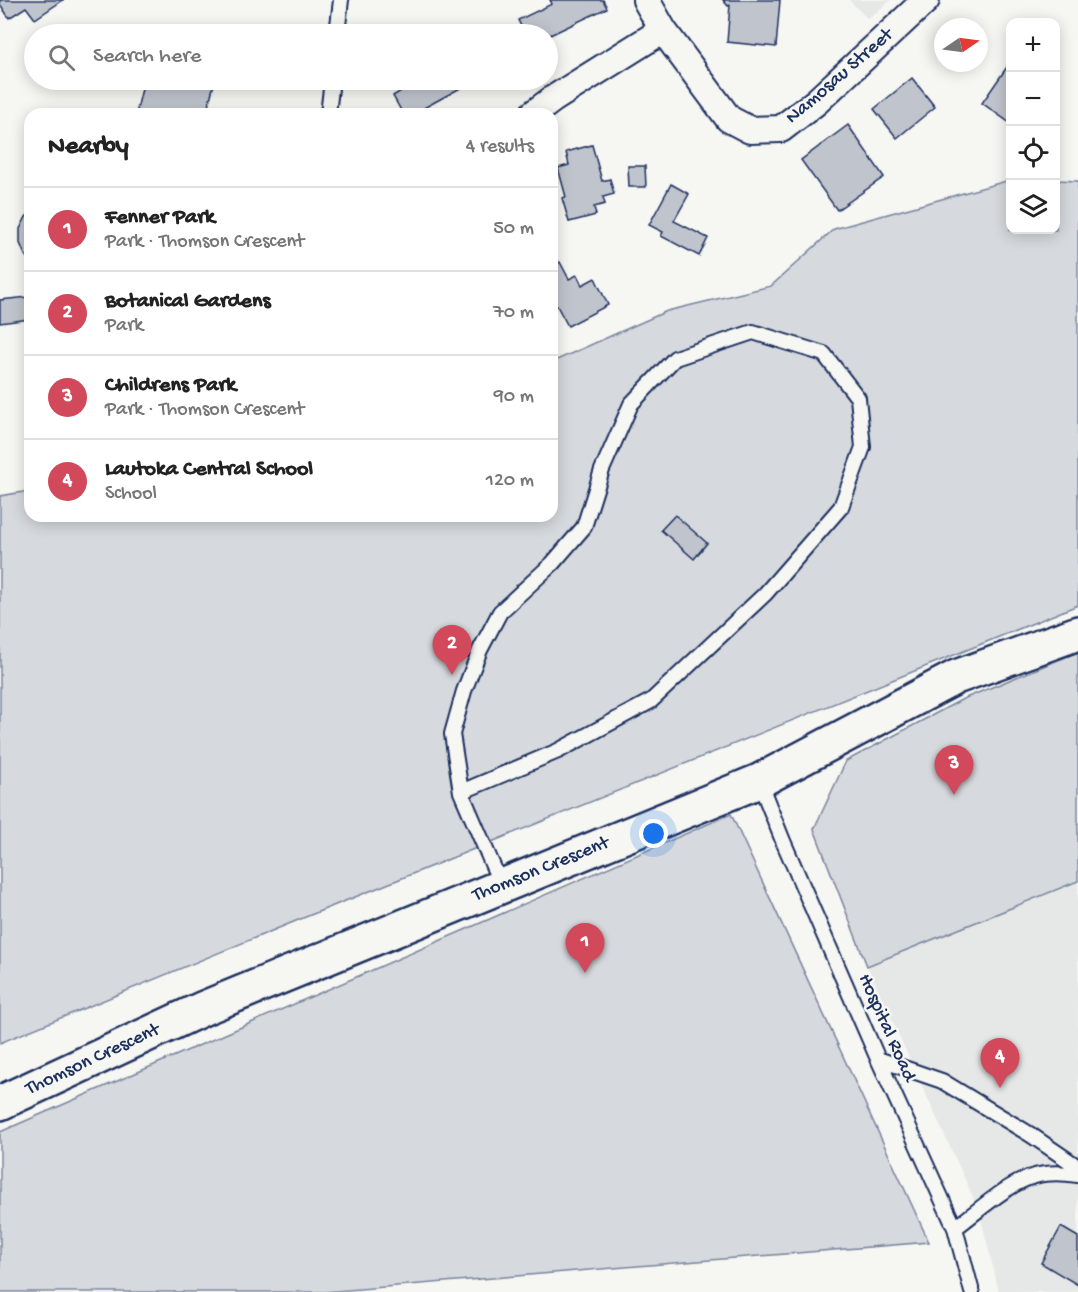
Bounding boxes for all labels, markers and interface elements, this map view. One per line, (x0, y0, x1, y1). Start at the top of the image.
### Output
north arrow (934, 18, 988, 72)
map controls (1006, 18, 1060, 234)
button: + (1006, 18, 1060, 72)
street label: Namosau Street (782, 23, 900, 130)
search box (24, 24, 558, 90)
icon: search (45, 41, 78, 74)
text: Search here (93, 44, 201, 70)
button: − (1006, 72, 1060, 126)
button: locate (1006, 126, 1060, 180)
text: Nearby (48, 132, 129, 163)
text: 4 results (466, 136, 534, 159)
button: layers (1006, 180, 1060, 234)
text: Fenner Park (105, 205, 215, 231)
text: 1 (63, 218, 72, 241)
text: 50 m (493, 218, 534, 241)
text: Park · Thomson Crescent (105, 231, 304, 254)
text: Botanical Gardens (105, 289, 271, 315)
text: 2 (63, 302, 72, 325)
text: 70 m (493, 302, 534, 325)
text: Park (105, 315, 143, 338)
text: Childrens Park (105, 373, 236, 399)
text: 3 (62, 386, 73, 409)
text: 90 m (494, 386, 534, 409)
text: Park · Thomson Crescent (105, 399, 304, 422)
text: Lautoka Central School (105, 457, 313, 483)
text: 4 (63, 470, 72, 493)
text: 120 m (486, 470, 534, 493)
text: School (105, 483, 157, 506)
pin: 2 (432, 626, 472, 675)
pin: 3 (934, 746, 974, 795)
your location (639, 819, 668, 848)
street label: Thomson Crescent (468, 831, 614, 908)
pin: 1 (566, 924, 604, 973)
street label: Hospital Road (852, 971, 921, 1087)
street label: Thomson Crescent (21, 1018, 165, 1102)
pin: 4 (980, 1038, 1020, 1088)

